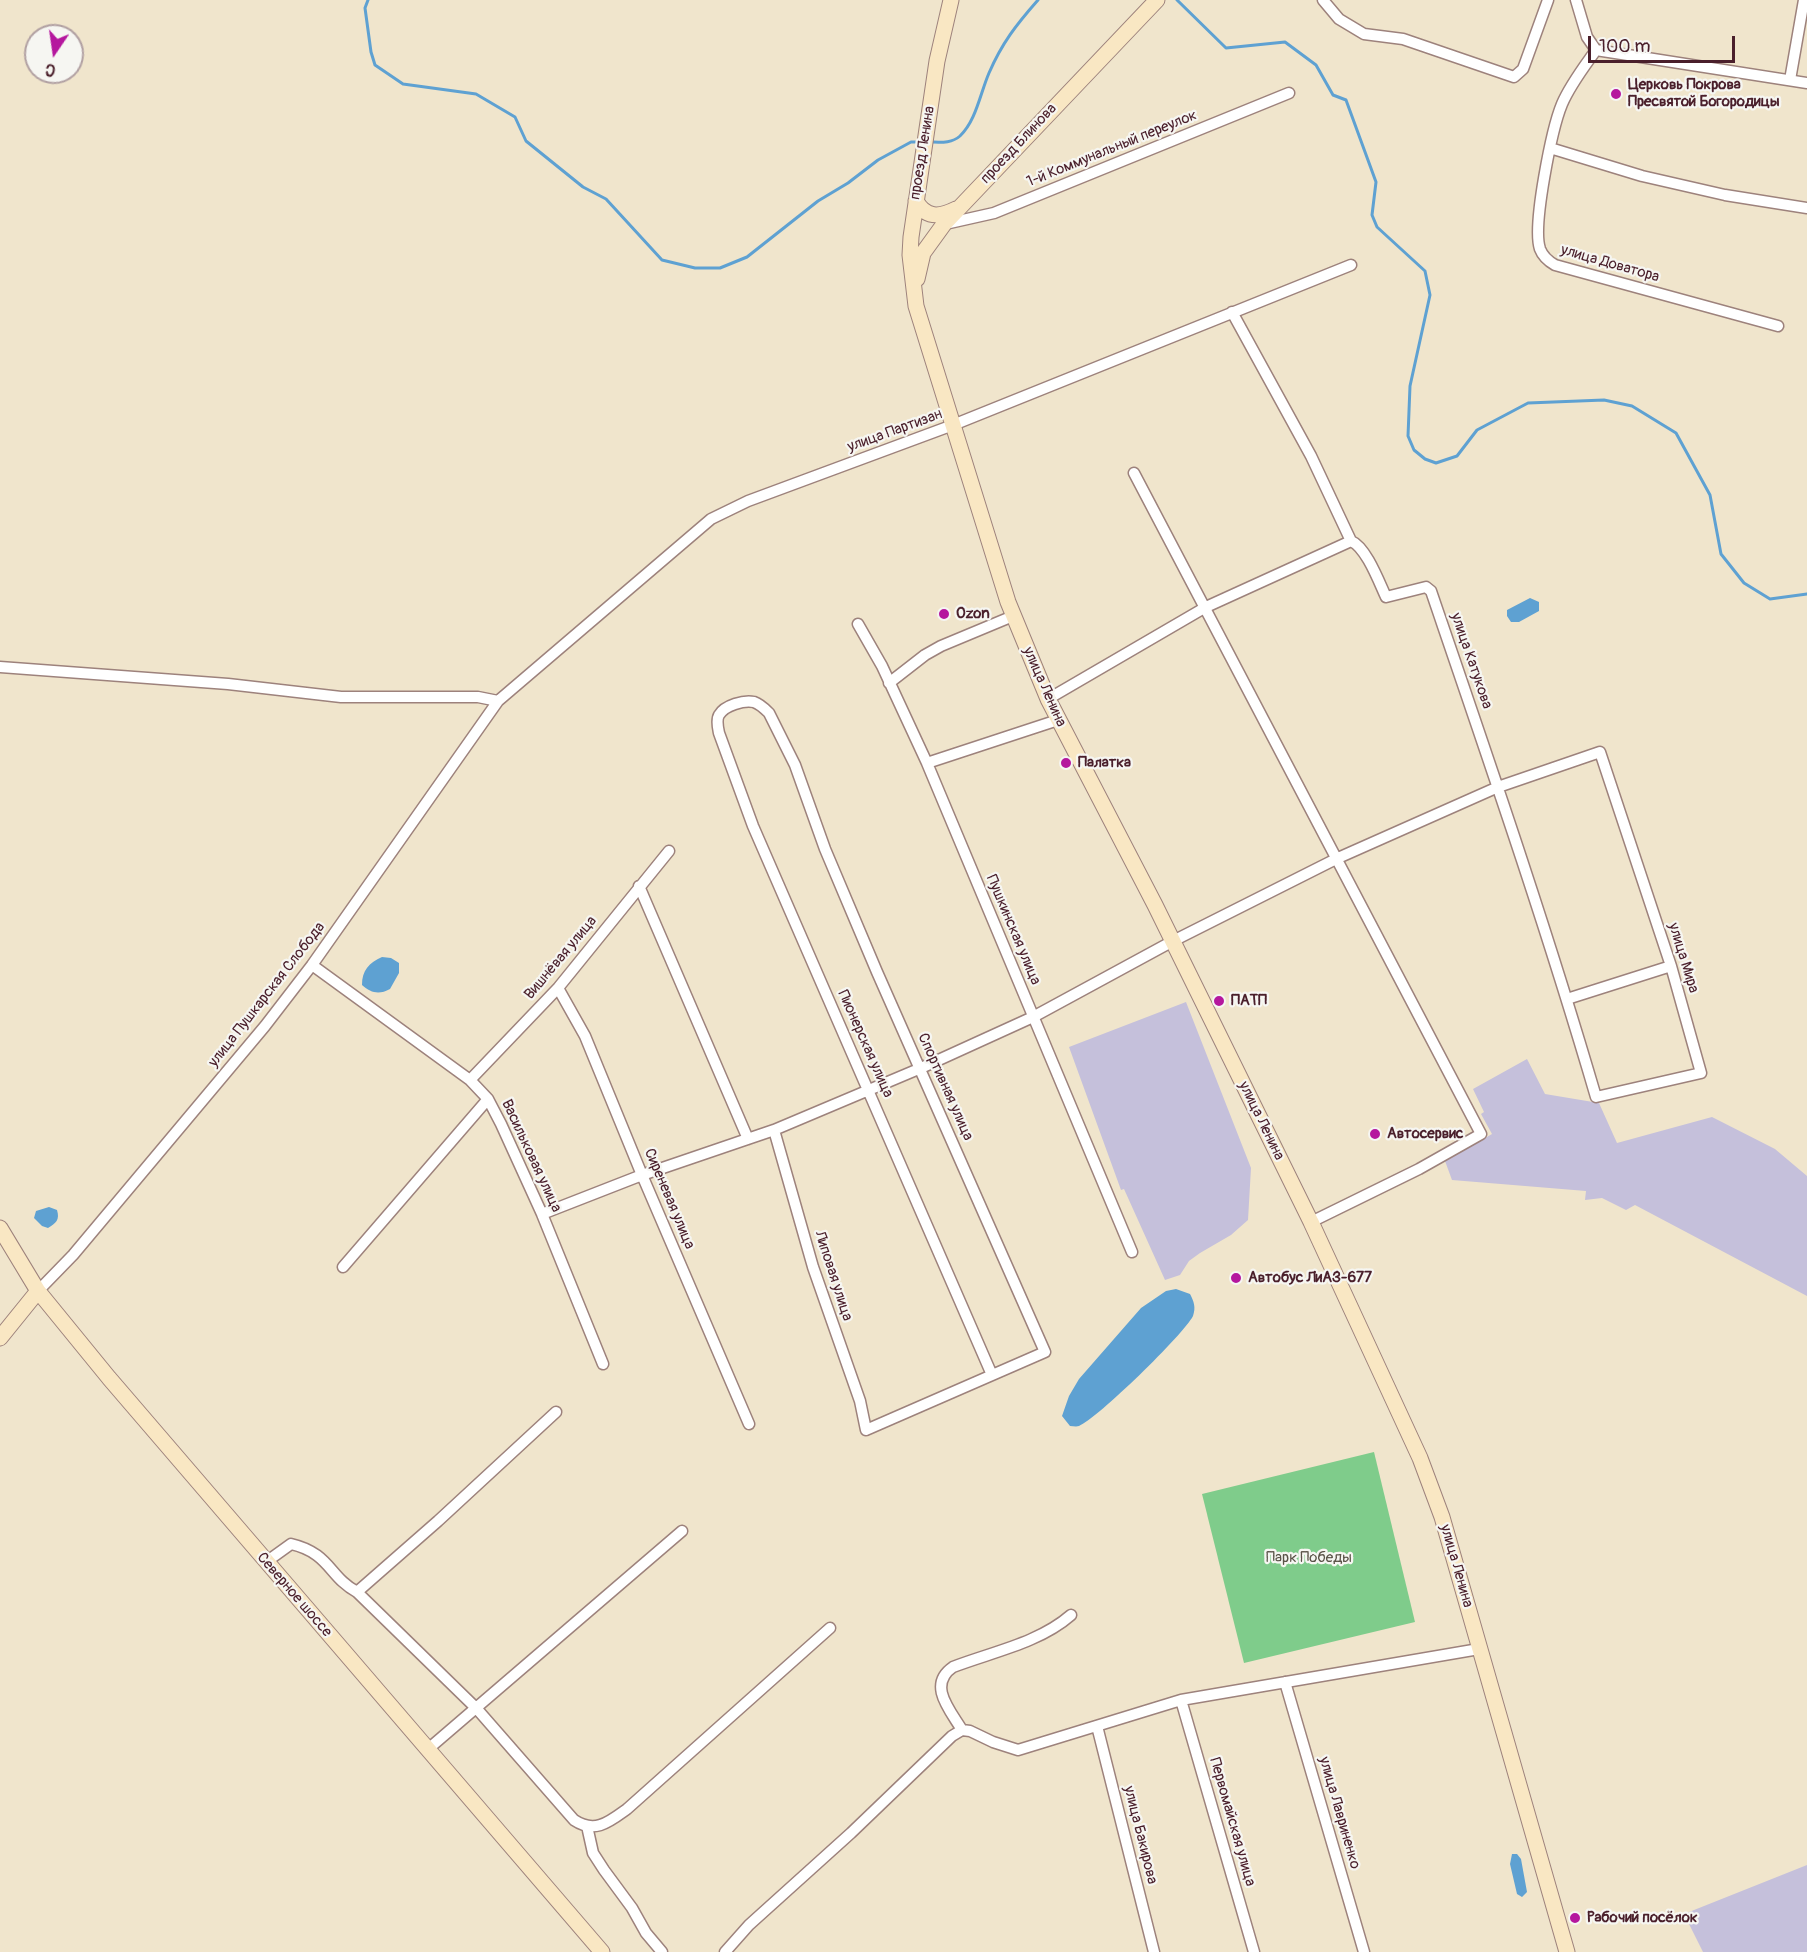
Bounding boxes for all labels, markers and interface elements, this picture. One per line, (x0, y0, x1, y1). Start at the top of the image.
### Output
north arrow (24, 24, 84, 84)
scale bar (1591, 24, 1738, 62)
text: 100 m (1599, 35, 1651, 58)
text: С (43, 59, 57, 80)
place label: Церковь Покрова Пресвятой Богородицы (1628, 76, 1780, 111)
marker: Церковь Покрова Пресвятой Богородицы (1609, 87, 1623, 101)
street label: проезд Блинова (977, 100, 1061, 188)
street label: проезд Ленина (907, 105, 939, 201)
street label: 1-й Коммунальный переулок (1024, 107, 1200, 191)
street label: улица Доватора (1559, 241, 1661, 287)
street label: улица Партизан (845, 406, 945, 456)
place label: Ozon (956, 605, 990, 623)
marker: Ozon (937, 607, 951, 621)
street label: улица Катукова (1446, 611, 1496, 711)
street label: улица Ленина (1018, 644, 1070, 730)
place label: Палатка (1078, 754, 1131, 772)
marker: Палатка (1059, 756, 1073, 770)
street label: Пушкинская улица (982, 872, 1044, 988)
street label: Вишнёвая улица (521, 913, 601, 1003)
street label: улица Пушкарская Слобода (205, 919, 329, 1071)
street label: улица Мира (1664, 921, 1702, 995)
street label: Пионерская улица (833, 987, 897, 1101)
place label: ПАТП (1231, 992, 1267, 1010)
marker: ПАТП (1212, 994, 1226, 1008)
street label: Спортивная улица (913, 1030, 977, 1144)
street label: улица Ленина (1234, 1079, 1288, 1163)
street label: Васильковая улица (497, 1097, 565, 1215)
place label: Автосервис (1387, 1125, 1463, 1143)
marker: Автосервис (1368, 1127, 1382, 1141)
street label: Сиреневая улица (640, 1146, 698, 1252)
street label: Липовая улица (810, 1229, 856, 1323)
place label: Автобус ЛиАЗ-677 (1248, 1269, 1372, 1287)
marker: Автобус ЛиАЗ-677 (1229, 1271, 1243, 1285)
street label: улица Ленина (1436, 1522, 1476, 1610)
street label: Северное шоссе (252, 1549, 336, 1641)
park label: Парк Победы (1266, 1549, 1352, 1567)
street label: улица Лавриненко (1314, 1755, 1364, 1871)
street label: Первомайская улица (1205, 1756, 1259, 1888)
street label: улица Бакирова (1119, 1784, 1161, 1886)
place label: Рабочий посёлок (1587, 1909, 1697, 1927)
marker: Рабочий посёлок (1568, 1911, 1582, 1925)

